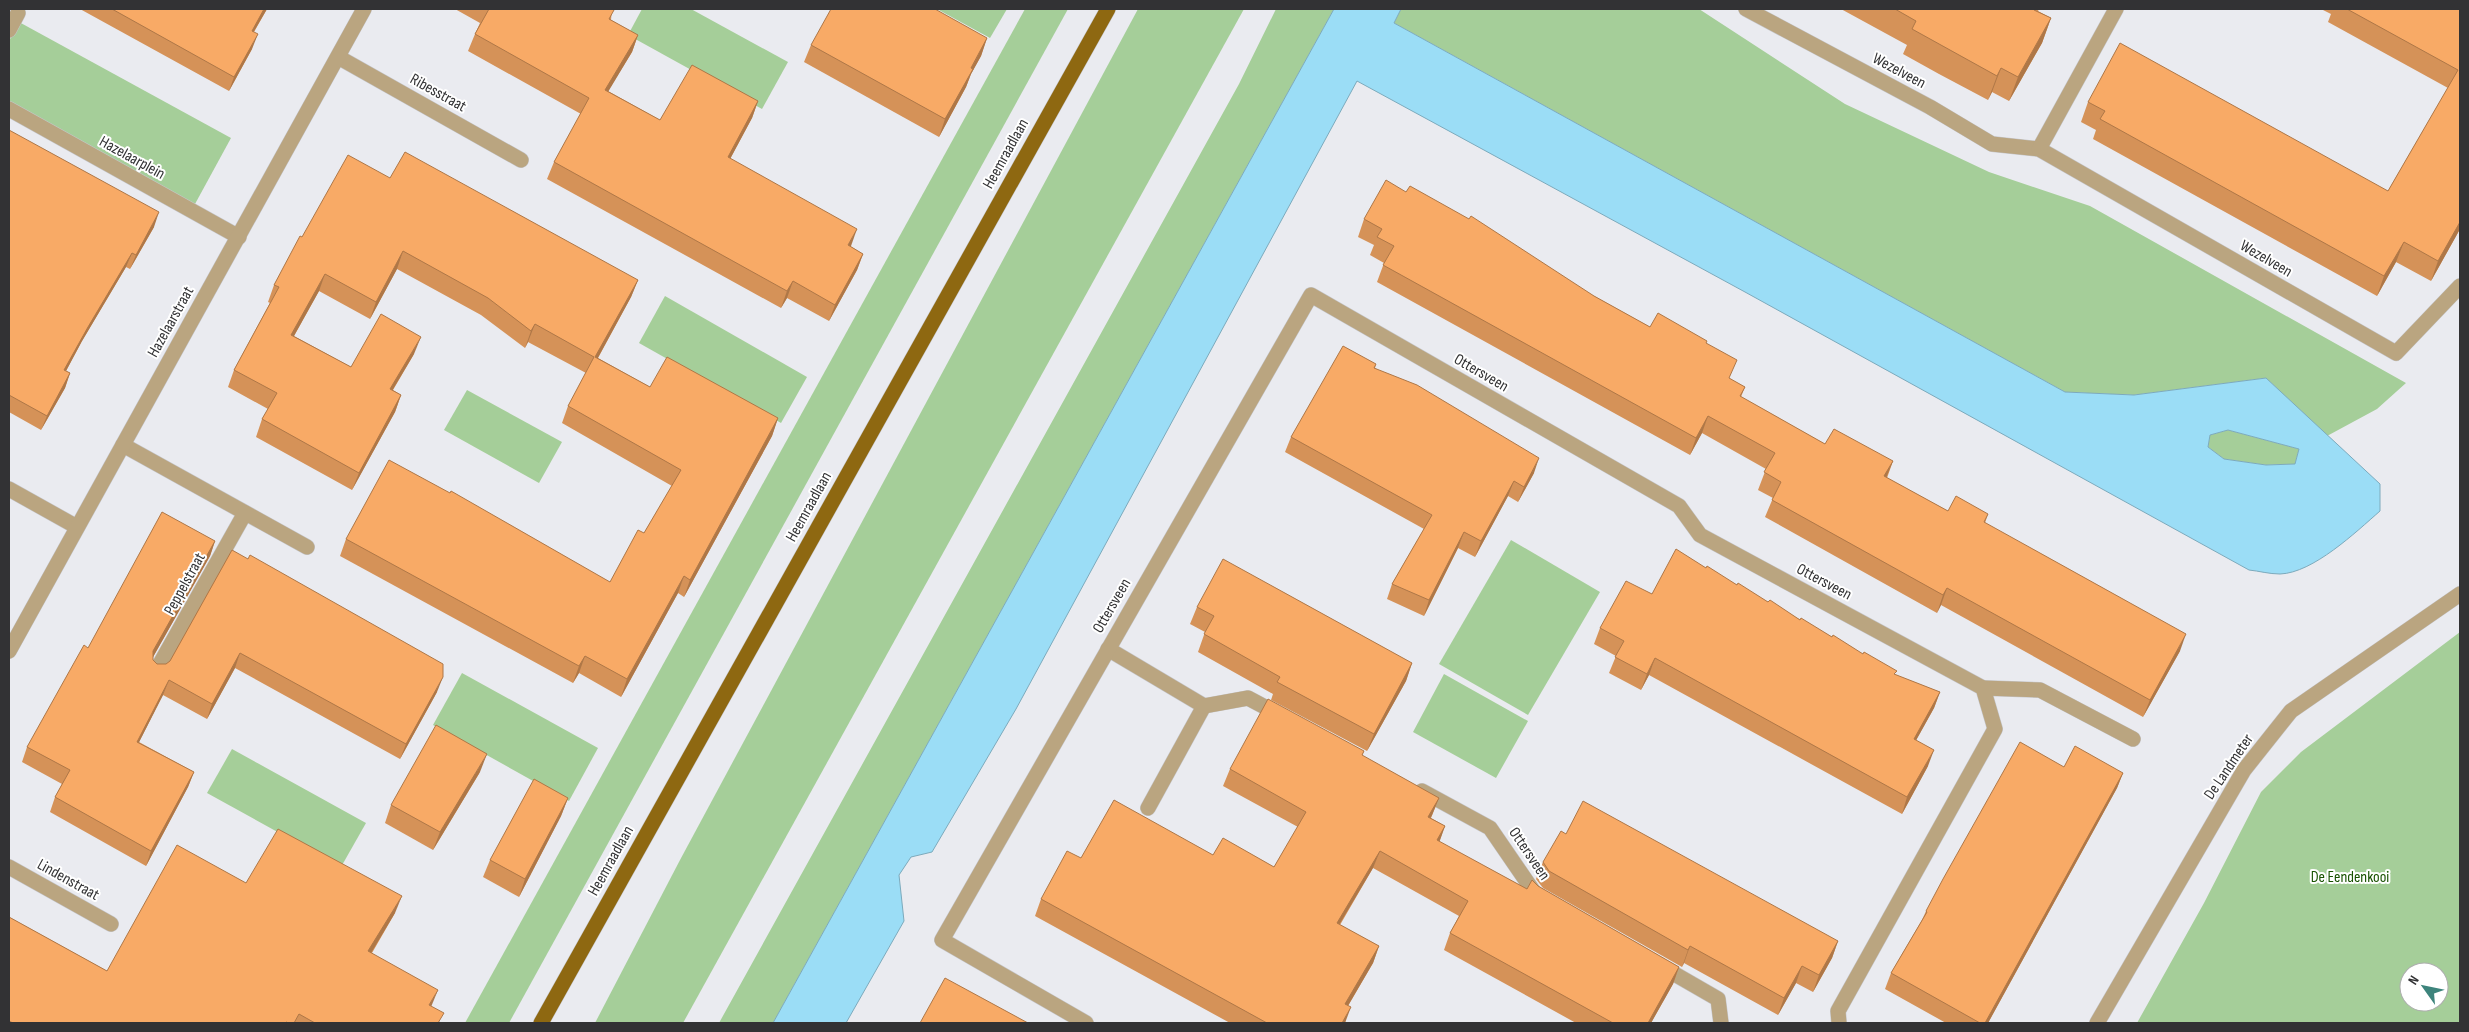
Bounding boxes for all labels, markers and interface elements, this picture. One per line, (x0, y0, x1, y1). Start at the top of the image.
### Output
street label: Wezelveen (1869, 49, 1929, 93)
street label: Ribesstraat (407, 70, 469, 116)
street label: Heemraadlaan (979, 116, 1033, 192)
street label: Hazelaarplein (96, 132, 168, 184)
street label: Wezelveen (2236, 236, 2296, 282)
street label: Hazelaarstraat (144, 283, 198, 361)
street label: Ottersveen (1450, 350, 1512, 396)
street label: Heemraadlaan (782, 469, 836, 545)
street label: Peppelstraat (160, 550, 210, 618)
street label: Ottersveen (1793, 560, 1855, 604)
street label: Ottersveen (1089, 575, 1135, 637)
street label: De Landmeter (2200, 730, 2258, 803)
street label: Heemraadlaan (584, 823, 638, 899)
street label: Ottersveen (1504, 824, 1554, 884)
street label: Lindenstraat (34, 855, 102, 905)
park label: De Eendenkooi (2311, 868, 2389, 887)
north arrow (2399, 962, 2449, 1012)
text: N (2404, 972, 2423, 988)

